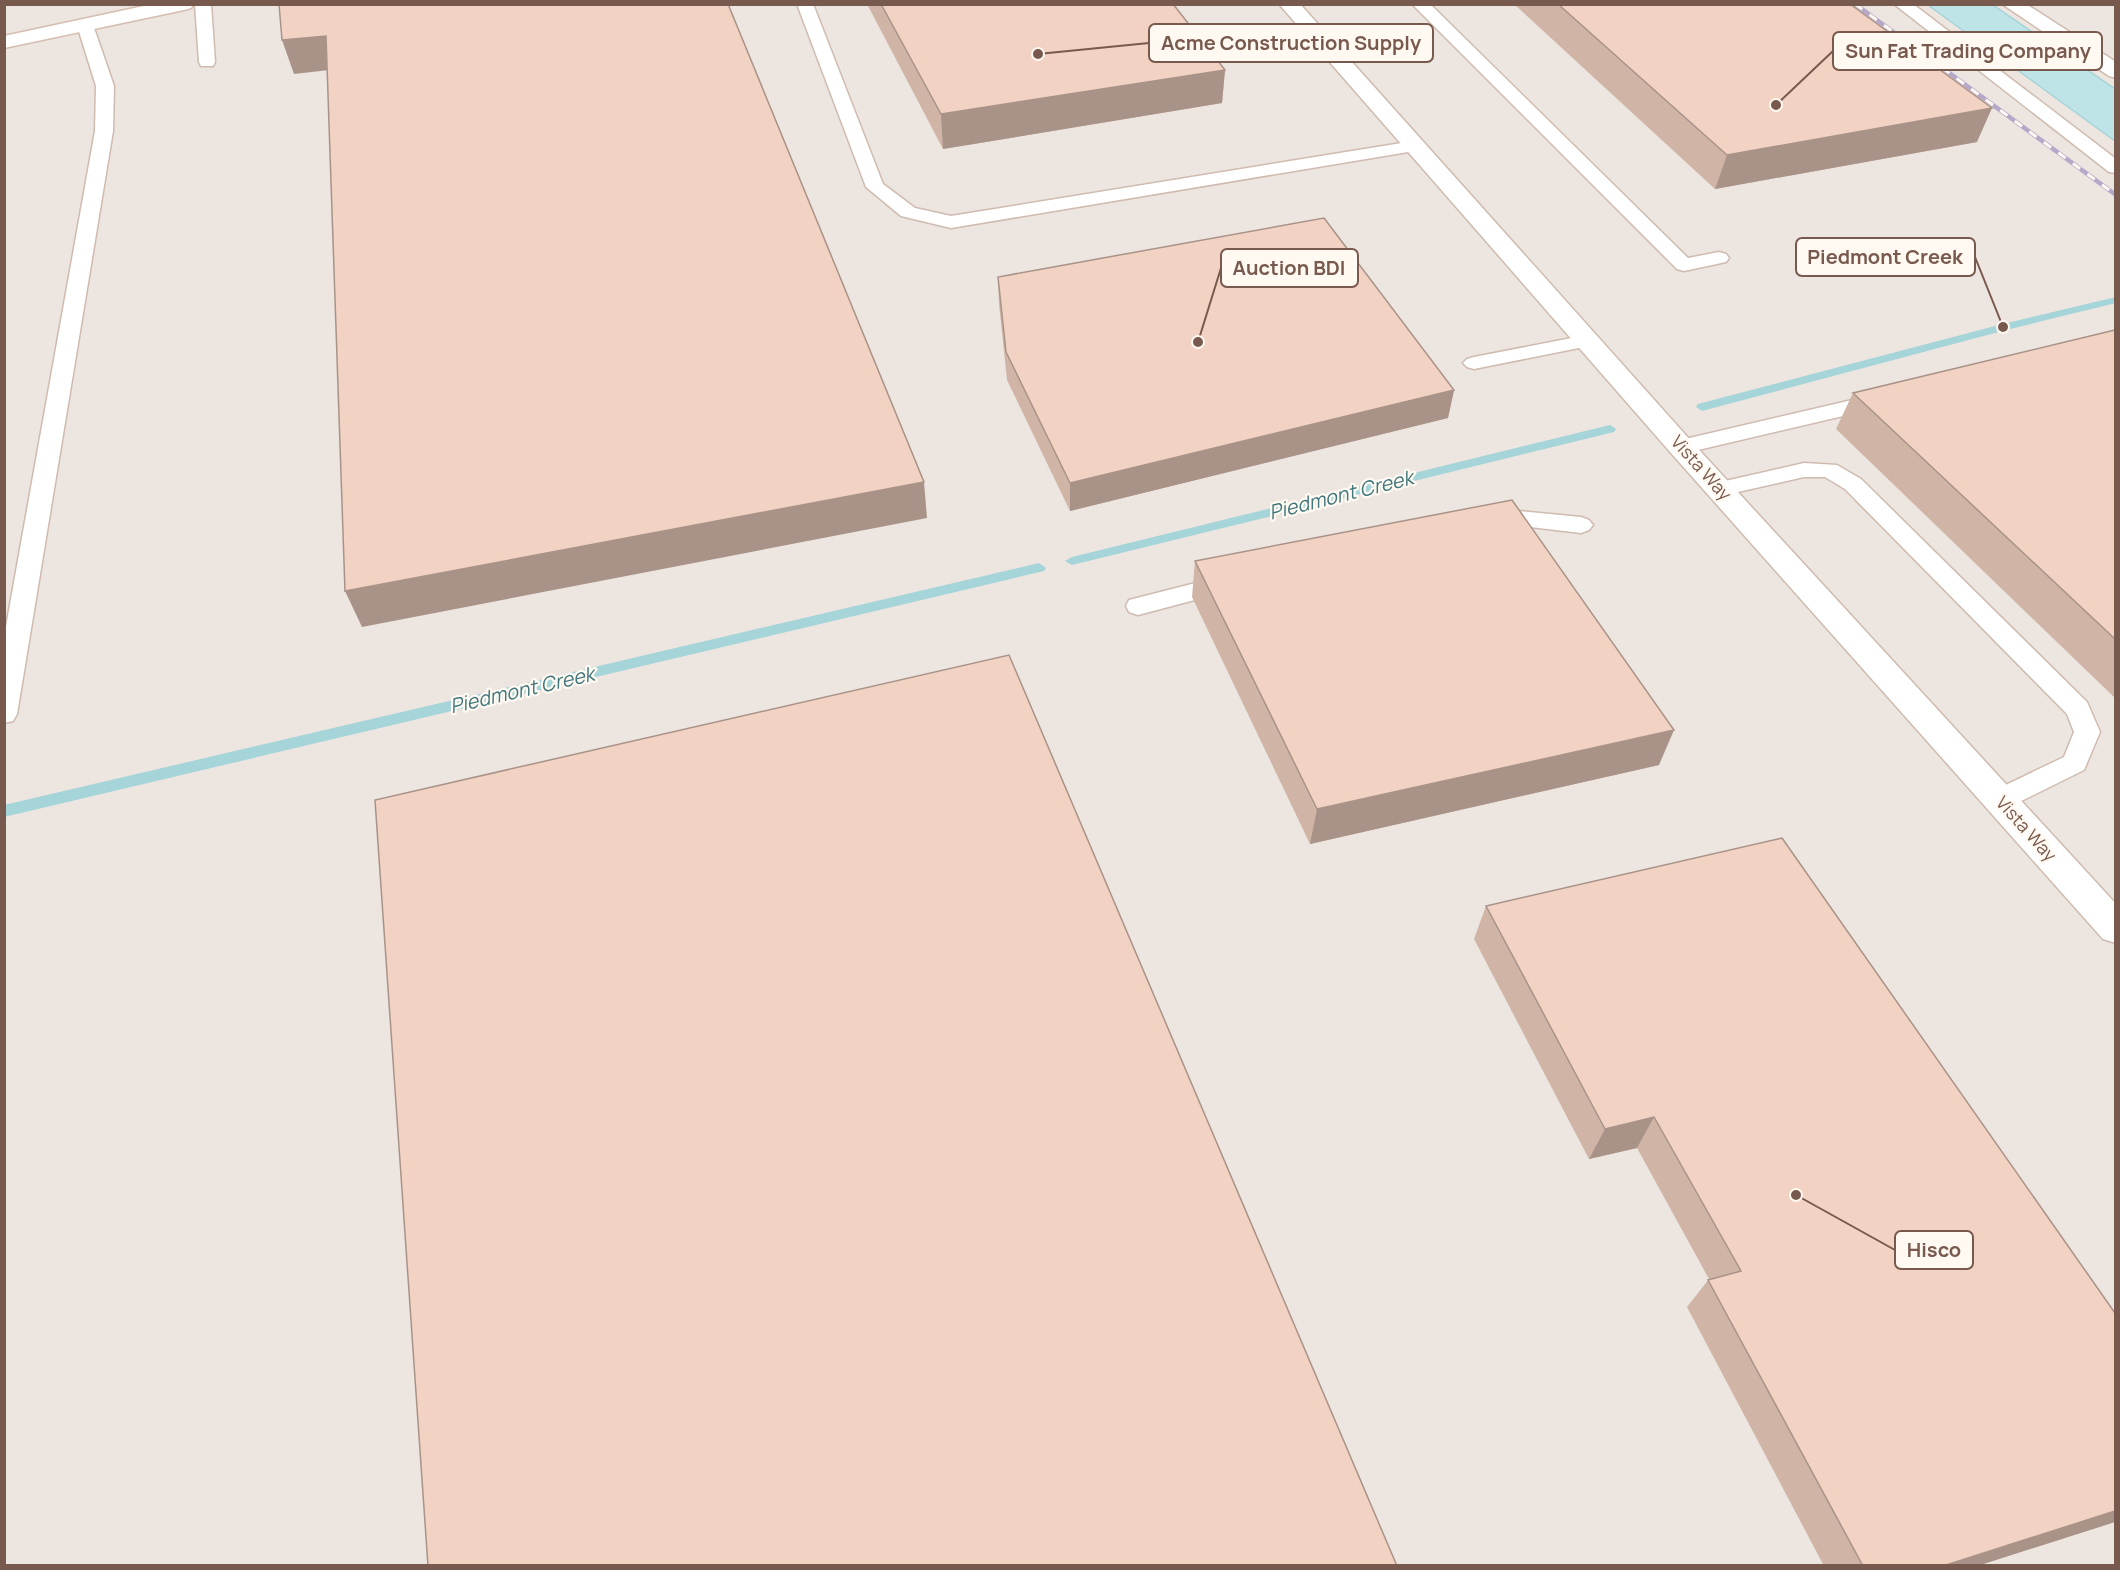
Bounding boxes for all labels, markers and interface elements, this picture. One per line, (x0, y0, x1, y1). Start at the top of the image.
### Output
callout: Acme Construction Supply (1149, 24, 1433, 62)
text: Acme Construction Supply (1161, 29, 1422, 56)
callout: Sun Fat Trading Company (1833, 32, 2102, 70)
text: Sun Fat Trading Company (1845, 37, 2092, 64)
callout: Piedmont Creek (1796, 238, 1975, 276)
text: Piedmont Creek (1807, 243, 1964, 270)
callout: Auction BDI (1221, 249, 1358, 287)
text: Auction BDI (1233, 254, 1345, 281)
street label: Vista Way (1666, 430, 1738, 505)
water label: Piedmont Creek (1266, 463, 1419, 525)
water label: Piedmont Creek (447, 659, 600, 719)
street label: Vista Way (1991, 791, 2063, 866)
callout: Hisco (1895, 1231, 1973, 1269)
text: Hisco (1907, 1236, 1961, 1263)

